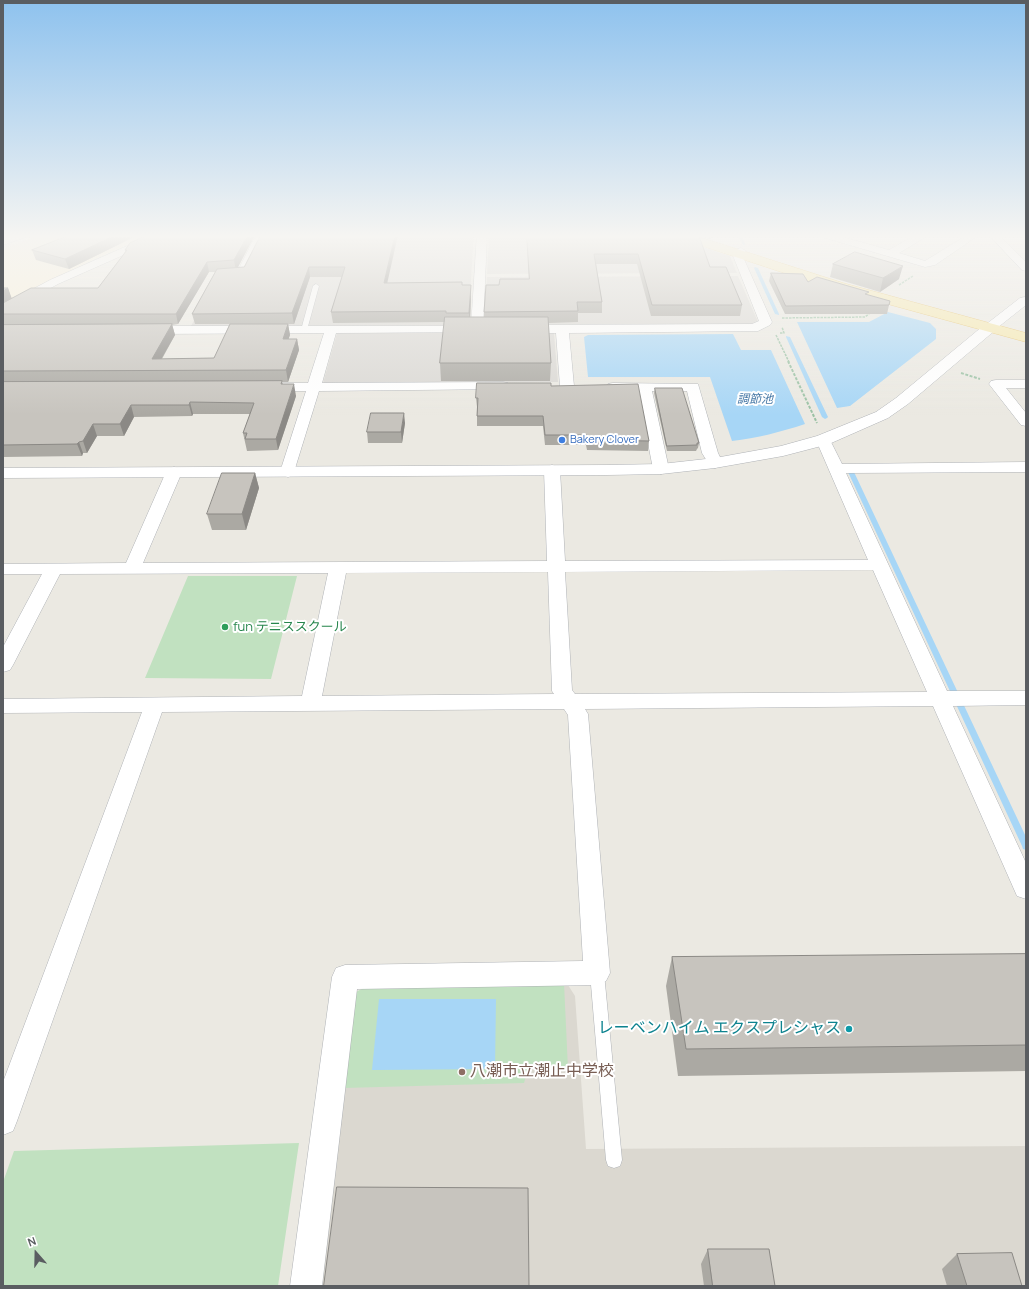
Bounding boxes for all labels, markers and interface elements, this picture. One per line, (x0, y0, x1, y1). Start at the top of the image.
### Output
water label: 調節池 (737, 393, 773, 407)
place label: Bakery Clover (570, 433, 639, 447)
marker: Bakery Clover (557, 435, 567, 445)
place label: fun テニススクール (233, 619, 347, 635)
marker: fun テニススクール (220, 622, 230, 632)
place label: レーベンハイム エクスプレシャス (598, 1019, 841, 1039)
marker: レーベンハイム エクスプレシャス (844, 1024, 854, 1034)
place label: 八潮市立潮止中学校 (470, 1062, 614, 1082)
marker: 八潮市立潮止中学校 (457, 1067, 467, 1077)
north arrow (16, 1233, 56, 1273)
text: N (25, 1233, 38, 1250)

